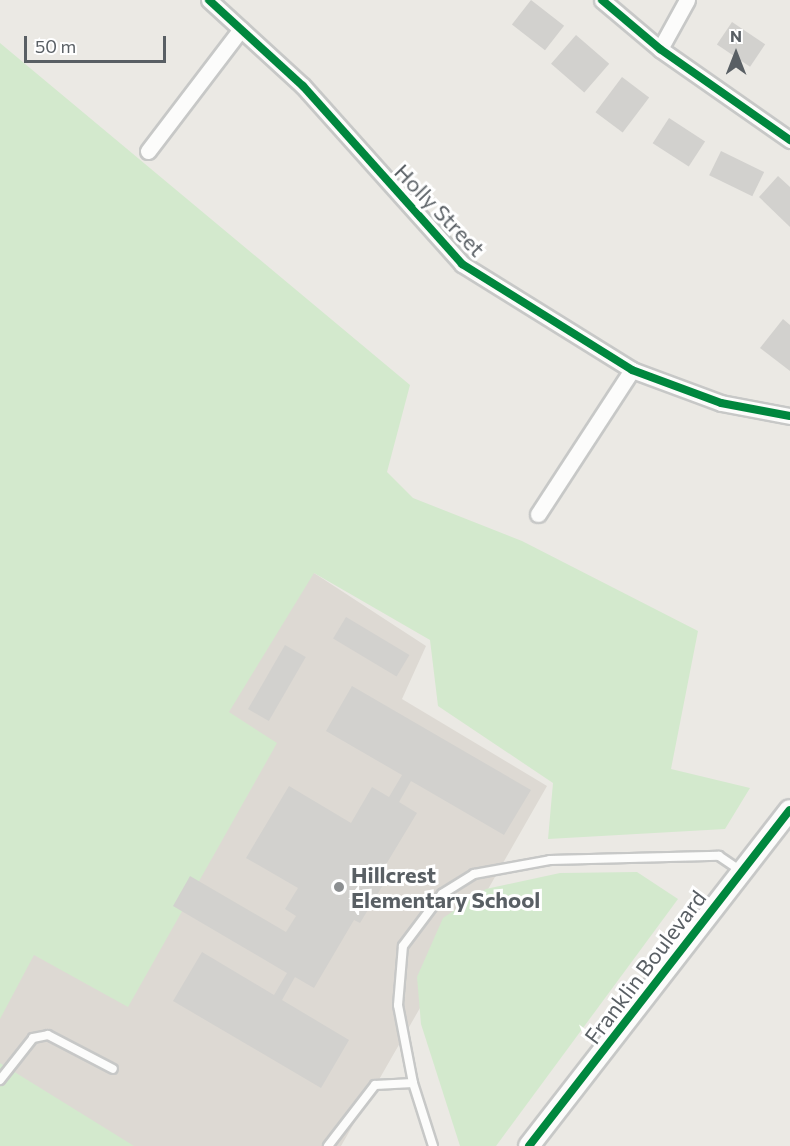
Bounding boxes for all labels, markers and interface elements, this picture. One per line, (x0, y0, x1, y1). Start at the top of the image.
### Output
scale bar (27, 24, 170, 62)
north arrow (706, 24, 766, 84)
text: N (730, 26, 742, 45)
text: 50 m (35, 35, 76, 57)
street label: Holly Street (389, 158, 491, 262)
place label: Hillcrest Elementary School (351, 861, 540, 912)
marker: Hillcrest Elementary School (332, 880, 346, 894)
street label: Franklin Boulevard (579, 885, 711, 1049)

